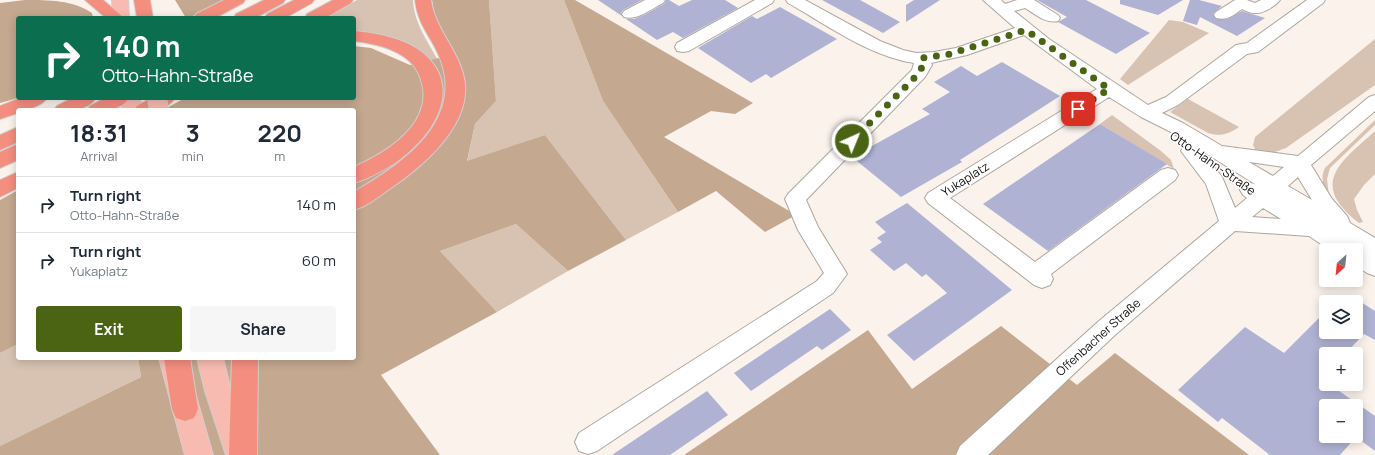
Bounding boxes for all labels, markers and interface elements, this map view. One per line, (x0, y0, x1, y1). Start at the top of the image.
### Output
text: 140 m (102, 27, 181, 65)
icon: right (36, 32, 88, 84)
text: Otto-Hahn-Straße (102, 63, 254, 87)
pin (1061, 92, 1095, 126)
icon: arrive (1067, 98, 1089, 120)
text: 18:31 (70, 116, 128, 149)
text: 3 (186, 116, 200, 149)
text: 220 (258, 116, 302, 149)
position arrow (831, 120, 873, 162)
street label: Otto-Hahn-Straße (1167, 127, 1259, 199)
text: Arrival (80, 147, 117, 165)
text: min (182, 147, 204, 165)
text: m (274, 147, 285, 165)
street label: Yukaplatz (938, 158, 992, 200)
text: Turn right (70, 185, 141, 206)
icon: right (36, 194, 58, 216)
text: 140 m (296, 194, 336, 215)
text: Otto-Hahn-Straße (70, 206, 179, 224)
text: Turn right (70, 241, 141, 262)
north arrow (1319, 243, 1363, 287)
map controls (1319, 243, 1363, 443)
icon: right (36, 250, 58, 272)
text: 60 m (302, 250, 336, 271)
text: Yukaplatz (70, 262, 128, 280)
street label: Offenbacher Straße (1052, 294, 1144, 380)
button: layers (1319, 295, 1363, 339)
button: Exit (36, 306, 182, 352)
button: Share (190, 306, 336, 352)
button: + (1319, 347, 1363, 391)
button: − (1319, 399, 1363, 443)

